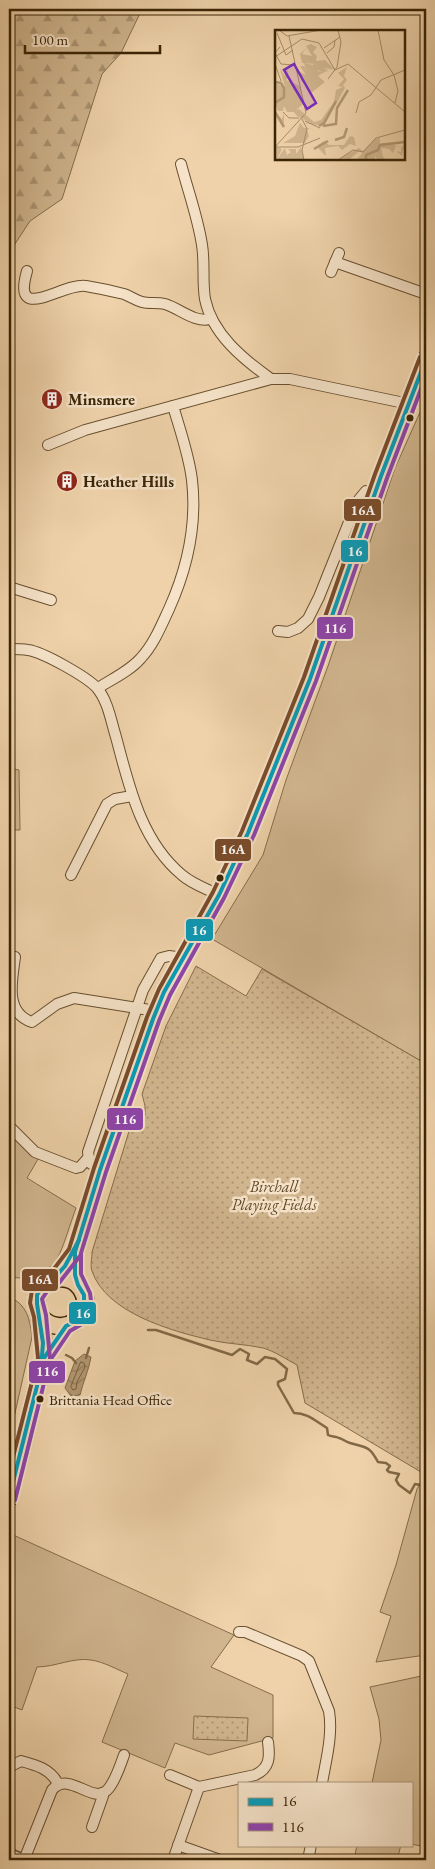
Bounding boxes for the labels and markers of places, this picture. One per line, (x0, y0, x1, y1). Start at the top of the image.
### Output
building icon: Minsmere (40, 387, 64, 411)
place label: Minsmere (68, 389, 135, 410)
unlabelled marker (405, 413, 415, 423)
building icon: Heather Hills (55, 469, 79, 493)
place label: Heather Hills (83, 471, 174, 492)
unlabelled marker (215, 873, 225, 883)
place label: Brittania Head Office (49, 1390, 172, 1409)
marker: Brittania Head Office (35, 1394, 45, 1404)

